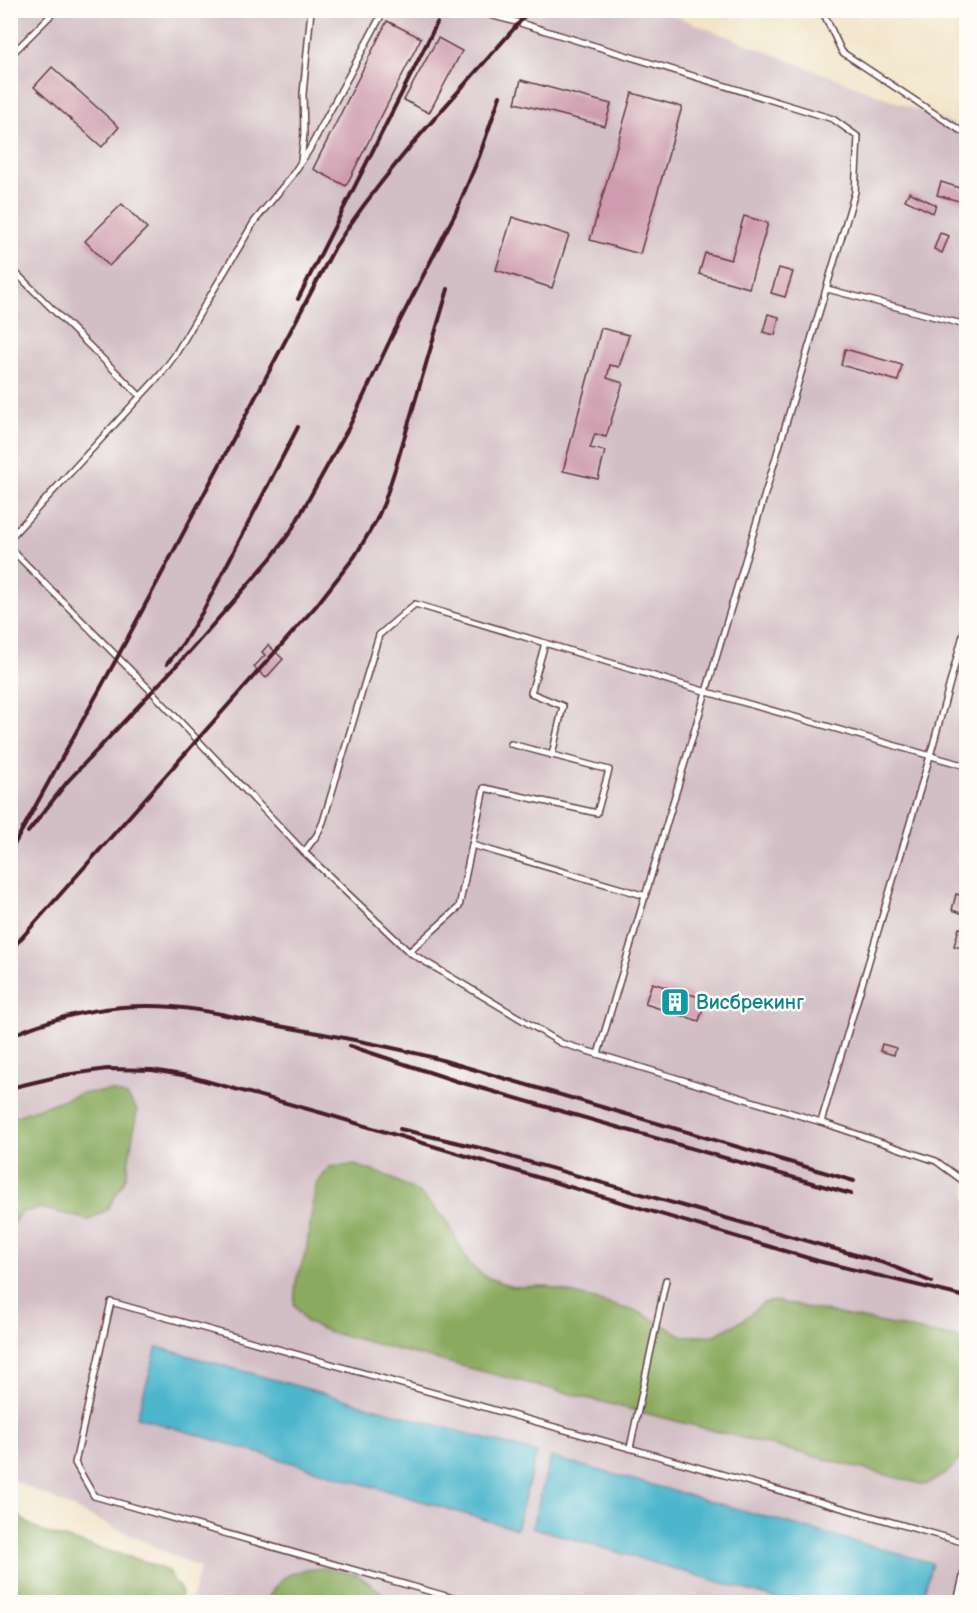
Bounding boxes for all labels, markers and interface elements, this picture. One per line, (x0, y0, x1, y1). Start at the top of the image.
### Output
building icon: Висбрекинг (659, 986, 691, 1018)
place label: Висбрекинг (696, 991, 804, 1015)

